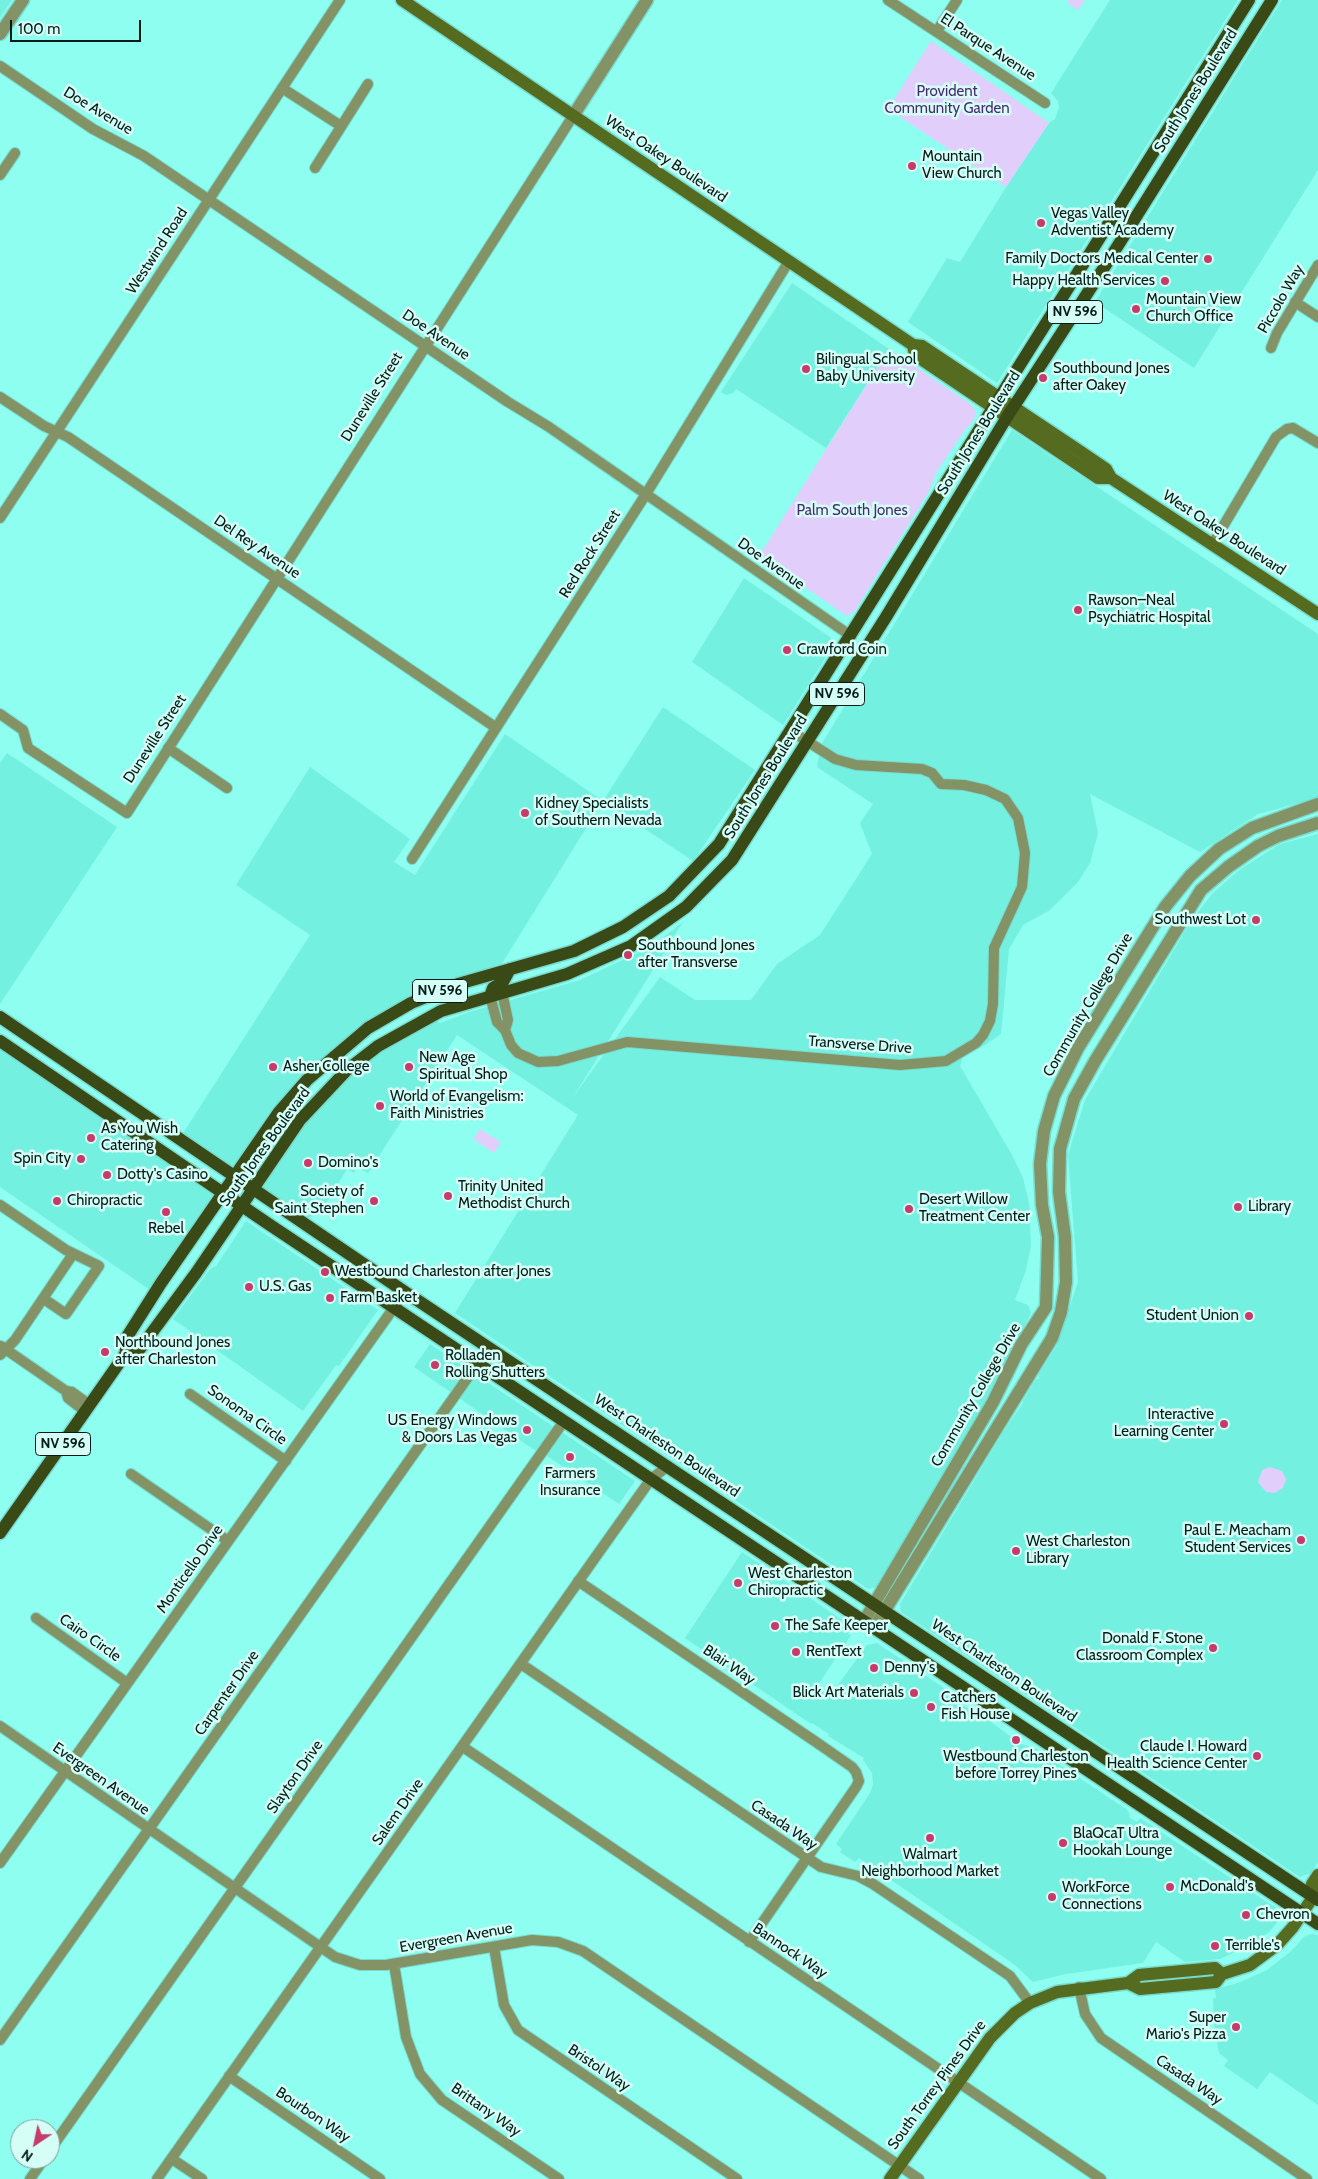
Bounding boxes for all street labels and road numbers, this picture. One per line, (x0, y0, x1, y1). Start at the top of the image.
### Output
street label: El Parque Avenue (937, 9, 1039, 85)
street label: South Jones Boulevard (1151, 26, 1241, 156)
street label: Doe Avenue (60, 83, 136, 139)
street label: West Oakey Boulevard (602, 112, 730, 206)
street label: Westwind Road (122, 204, 192, 298)
street label: Piccolo Way (1254, 261, 1308, 337)
road number: NV 596 (1048, 300, 1102, 324)
street label: Doe Avenue (399, 306, 473, 364)
street label: Duneville Street (337, 349, 407, 445)
street label: South Jones Boulevard (934, 368, 1024, 498)
street label: West Oakey Boulevard (1159, 487, 1289, 579)
street label: Red Rock Street (556, 507, 624, 601)
street label: Del Rey Avenue (210, 511, 304, 583)
street label: Doe Avenue (734, 534, 808, 594)
road number: NV 596 (810, 682, 864, 706)
street label: Duneville Street (120, 691, 190, 787)
street label: South Jones Boulevard (721, 712, 811, 842)
street label: Community College Drive (1039, 930, 1137, 1080)
road number: NV 596 (412, 979, 468, 1002)
street label: Transverse Drive (808, 1032, 912, 1058)
street label: South Jones Boulevard (216, 1084, 314, 1210)
street label: Community College Drive (927, 1320, 1025, 1470)
street label: Sonoma Circle (204, 1381, 290, 1449)
street label: West Charleston Boulevard (591, 1391, 743, 1501)
road number: NV 596 (36, 1432, 90, 1456)
street label: Monticello Drive (153, 1521, 227, 1617)
street label: Cairo Circle (56, 1610, 124, 1666)
street label: West Charleston Boulevard (928, 1616, 1080, 1726)
street label: Blair Way (700, 1641, 758, 1689)
street label: Carpenter Drive (191, 1647, 263, 1739)
street label: Slayton Drive (263, 1737, 327, 1817)
street label: Evergreen Avenue (49, 1739, 153, 1819)
street label: Salem Drive (368, 1775, 428, 1849)
street label: Casada Way (747, 1796, 821, 1854)
street label: Evergreen Avenue (398, 1919, 514, 1957)
street label: Bannock Way (749, 1919, 831, 1983)
street label: South Torrey Pines Drive (884, 2017, 990, 2153)
street label: Bristol Way (564, 2041, 634, 2095)
street label: Casada Way (1152, 2051, 1226, 2109)
street label: Brittany Way (448, 2079, 524, 2141)
street label: Bourbon Way (272, 2083, 354, 2147)

